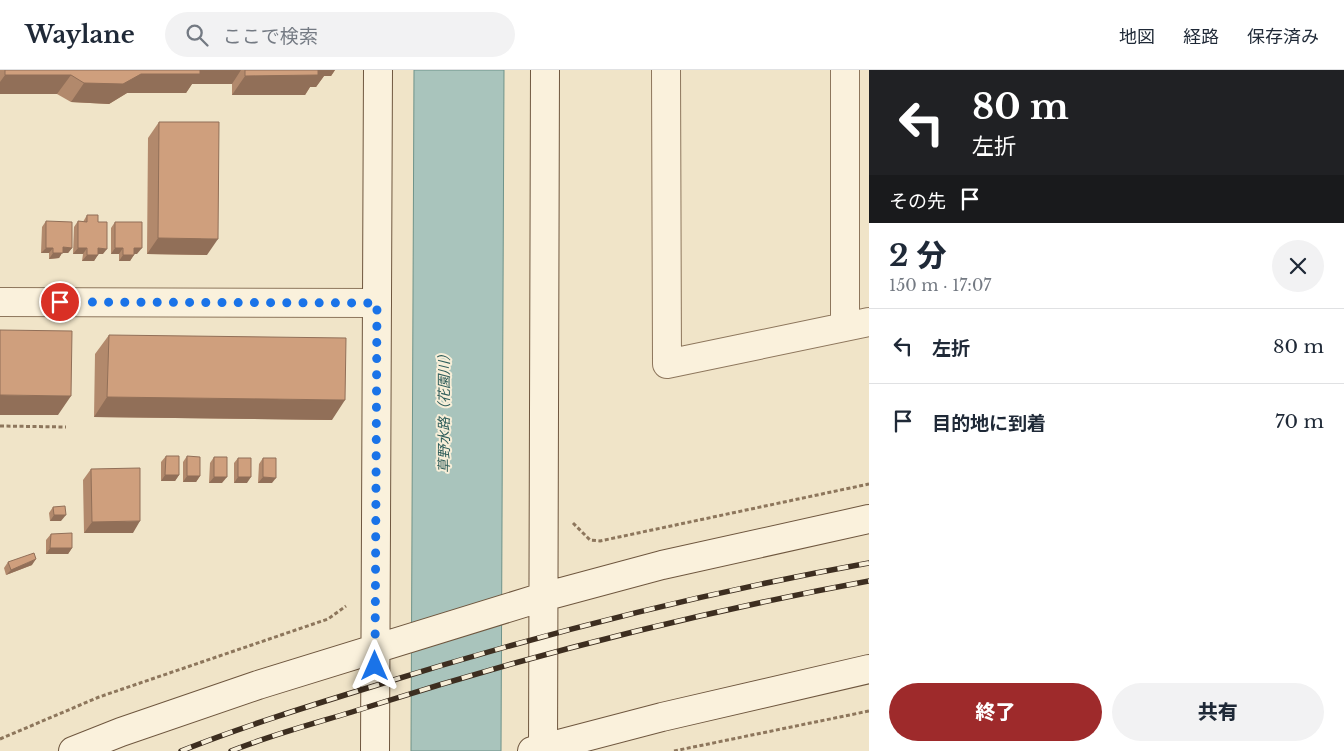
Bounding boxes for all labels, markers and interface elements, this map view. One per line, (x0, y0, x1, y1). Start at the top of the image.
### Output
search box (165, 12, 515, 57)
text: Waylane (25, 20, 135, 49)
icon: search (183, 21, 211, 49)
text: ここで検索 (223, 25, 318, 48)
text: 地図 (1119, 26, 1155, 48)
text: 経路 (1183, 26, 1219, 48)
text: 保存済み (1247, 26, 1319, 48)
text: 80 m (972, 85, 1069, 128)
icon: left (889, 90, 954, 155)
text: 左折 (972, 133, 1016, 160)
icon: arrive (956, 185, 984, 213)
text: その先 (889, 190, 946, 213)
text: 2 分 (889, 237, 947, 274)
button: close (1272, 240, 1324, 292)
text: 150 m · 17:07 (889, 275, 991, 295)
pin (39, 281, 81, 323)
icon: arrive (46, 288, 74, 316)
icon: left (889, 332, 917, 360)
text: 80 m (1273, 335, 1324, 358)
text: 左折 (932, 337, 970, 360)
water label: 草野水路（花園川） (435, 347, 453, 473)
icon: arrive (889, 407, 917, 435)
text: 70 m (1275, 410, 1324, 433)
text: 目的地に到着 (932, 412, 1046, 435)
position arrow (348, 639, 400, 691)
button: 終了 (889, 683, 1102, 741)
button: 共有 (1112, 683, 1324, 741)

